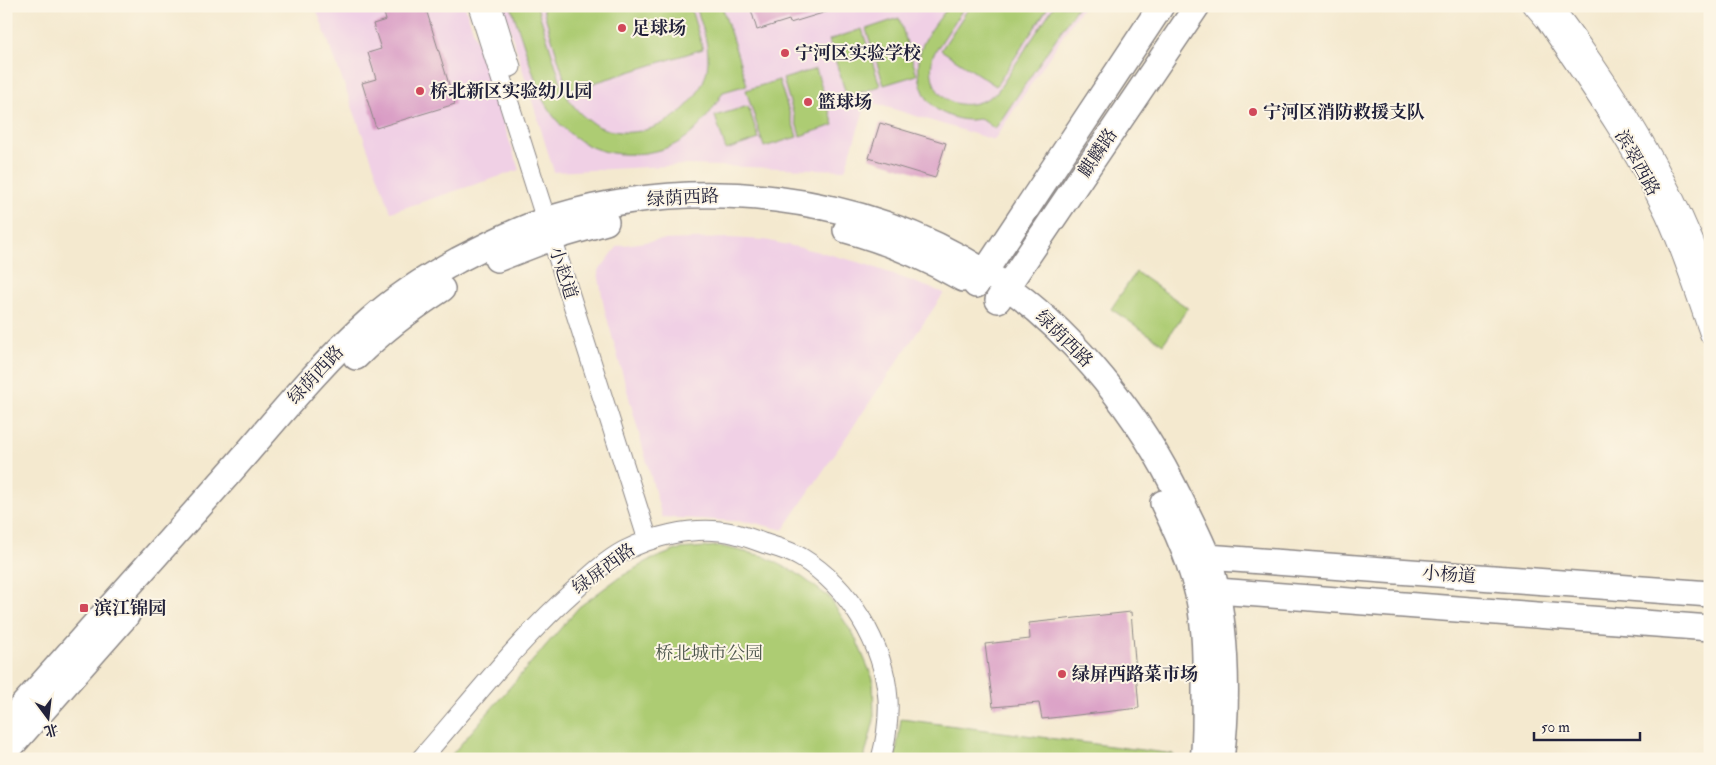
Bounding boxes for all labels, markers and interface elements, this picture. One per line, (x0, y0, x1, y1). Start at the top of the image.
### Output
place label: 足球场 (632, 17, 686, 40)
marker: 足球场 (616, 22, 628, 34)
place label: 宁河区实验学校 (795, 42, 921, 65)
marker: 宁河区实验学校 (779, 47, 791, 59)
place label: 桥北新区实验幼儿园 (430, 80, 592, 103)
marker: 桥北新区实验幼儿园 (414, 85, 426, 97)
place label: 篮球场 (818, 91, 872, 114)
marker: 篮球场 (802, 96, 814, 108)
place label: 宁河区消防救援支队 (1263, 101, 1425, 124)
marker: 宁河区消防救援支队 (1247, 106, 1259, 118)
street label: 麒麟路 (1073, 124, 1123, 182)
street label: 滨翠西路 (1609, 126, 1665, 200)
street label: 绿荫西路 (646, 185, 720, 211)
street label: 小赵道 (544, 244, 582, 302)
street label: 绿荫西路 (1030, 305, 1098, 373)
street label: 绿荫西路 (283, 341, 349, 409)
street label: 绿屏西路 (568, 539, 640, 599)
street label: 小杨道 (1421, 562, 1477, 588)
place label: 滨江锦园 (94, 597, 166, 620)
marker: 滨江锦园 (78, 602, 90, 614)
park label: 桥北城市公园 (655, 642, 763, 665)
place label: 绿屏西路菜市场 (1072, 663, 1198, 686)
marker: 绿屏西路菜市场 (1056, 668, 1068, 680)
north arrow (22, 692, 72, 742)
scale bar (1534, 710, 1640, 742)
text: 50 m (1541, 718, 1570, 737)
text: 北 (42, 720, 60, 740)

